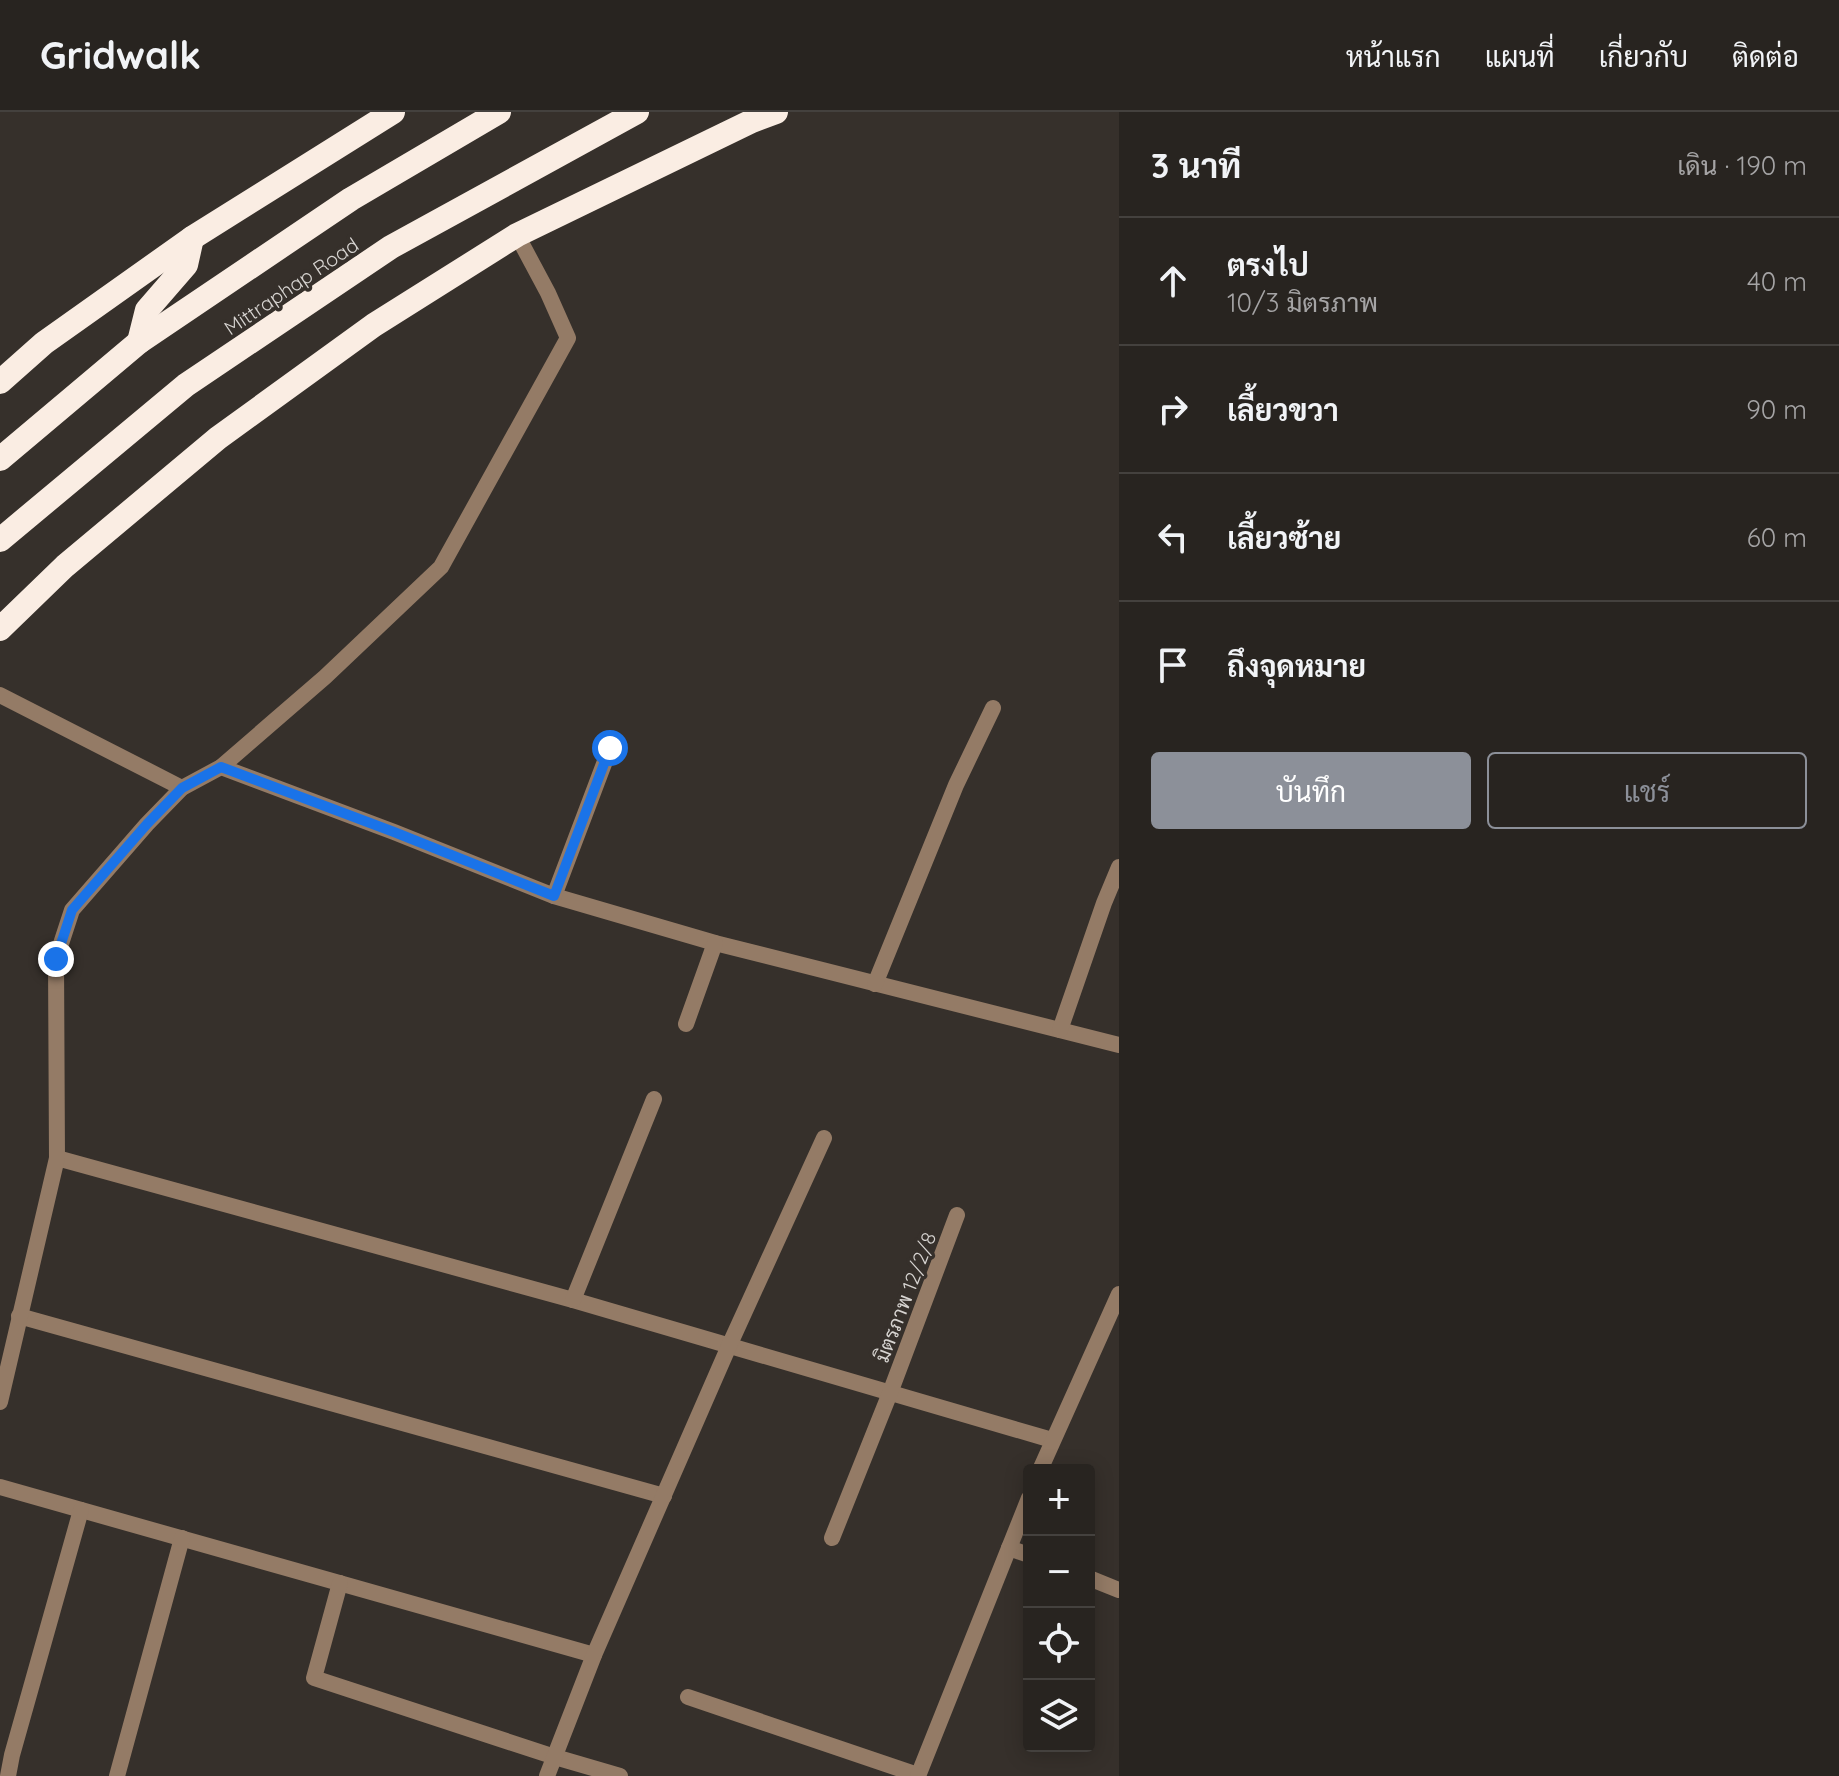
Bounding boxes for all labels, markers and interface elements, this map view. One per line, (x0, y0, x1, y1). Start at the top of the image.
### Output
text: Gridwalk (40, 31, 201, 79)
text: หน้าแรก (1346, 39, 1441, 74)
text: แผนที่ (1485, 39, 1555, 74)
text: เกี่ยวกับ (1599, 39, 1688, 74)
text: ติดต่อ (1732, 39, 1799, 74)
text: 3 นาที (1151, 144, 1241, 187)
text: เดิน · 190 m (1677, 149, 1807, 182)
street label: Mittraphap Road (219, 232, 363, 340)
text: ตรงไป (1227, 246, 1309, 284)
icon: ahead (1151, 259, 1195, 303)
text: 40 m (1747, 265, 1807, 298)
text: 10/3 มิตรภาพ (1227, 286, 1378, 319)
icon: right (1151, 387, 1195, 431)
text: เลี้ยวขวา (1227, 391, 1339, 429)
text: 90 m (1746, 393, 1807, 426)
icon: left (1151, 515, 1195, 559)
text: เลี้ยวซ้าย (1227, 519, 1341, 557)
text: 60 m (1747, 521, 1807, 554)
icon: arrive (1151, 643, 1195, 687)
text: ถึงจุดหมาย (1227, 647, 1366, 685)
route start (592, 730, 628, 766)
button: บันทึก (1151, 752, 1471, 829)
button: แชร์ (1487, 752, 1807, 829)
route end (38, 941, 74, 977)
street label: มิตรภาพ 12/2/8 (869, 1228, 941, 1366)
map controls (1023, 1464, 1095, 1752)
button: + (1023, 1464, 1095, 1536)
button: − (1023, 1536, 1095, 1608)
button: locate (1023, 1608, 1095, 1680)
button: layers (1023, 1680, 1095, 1752)

